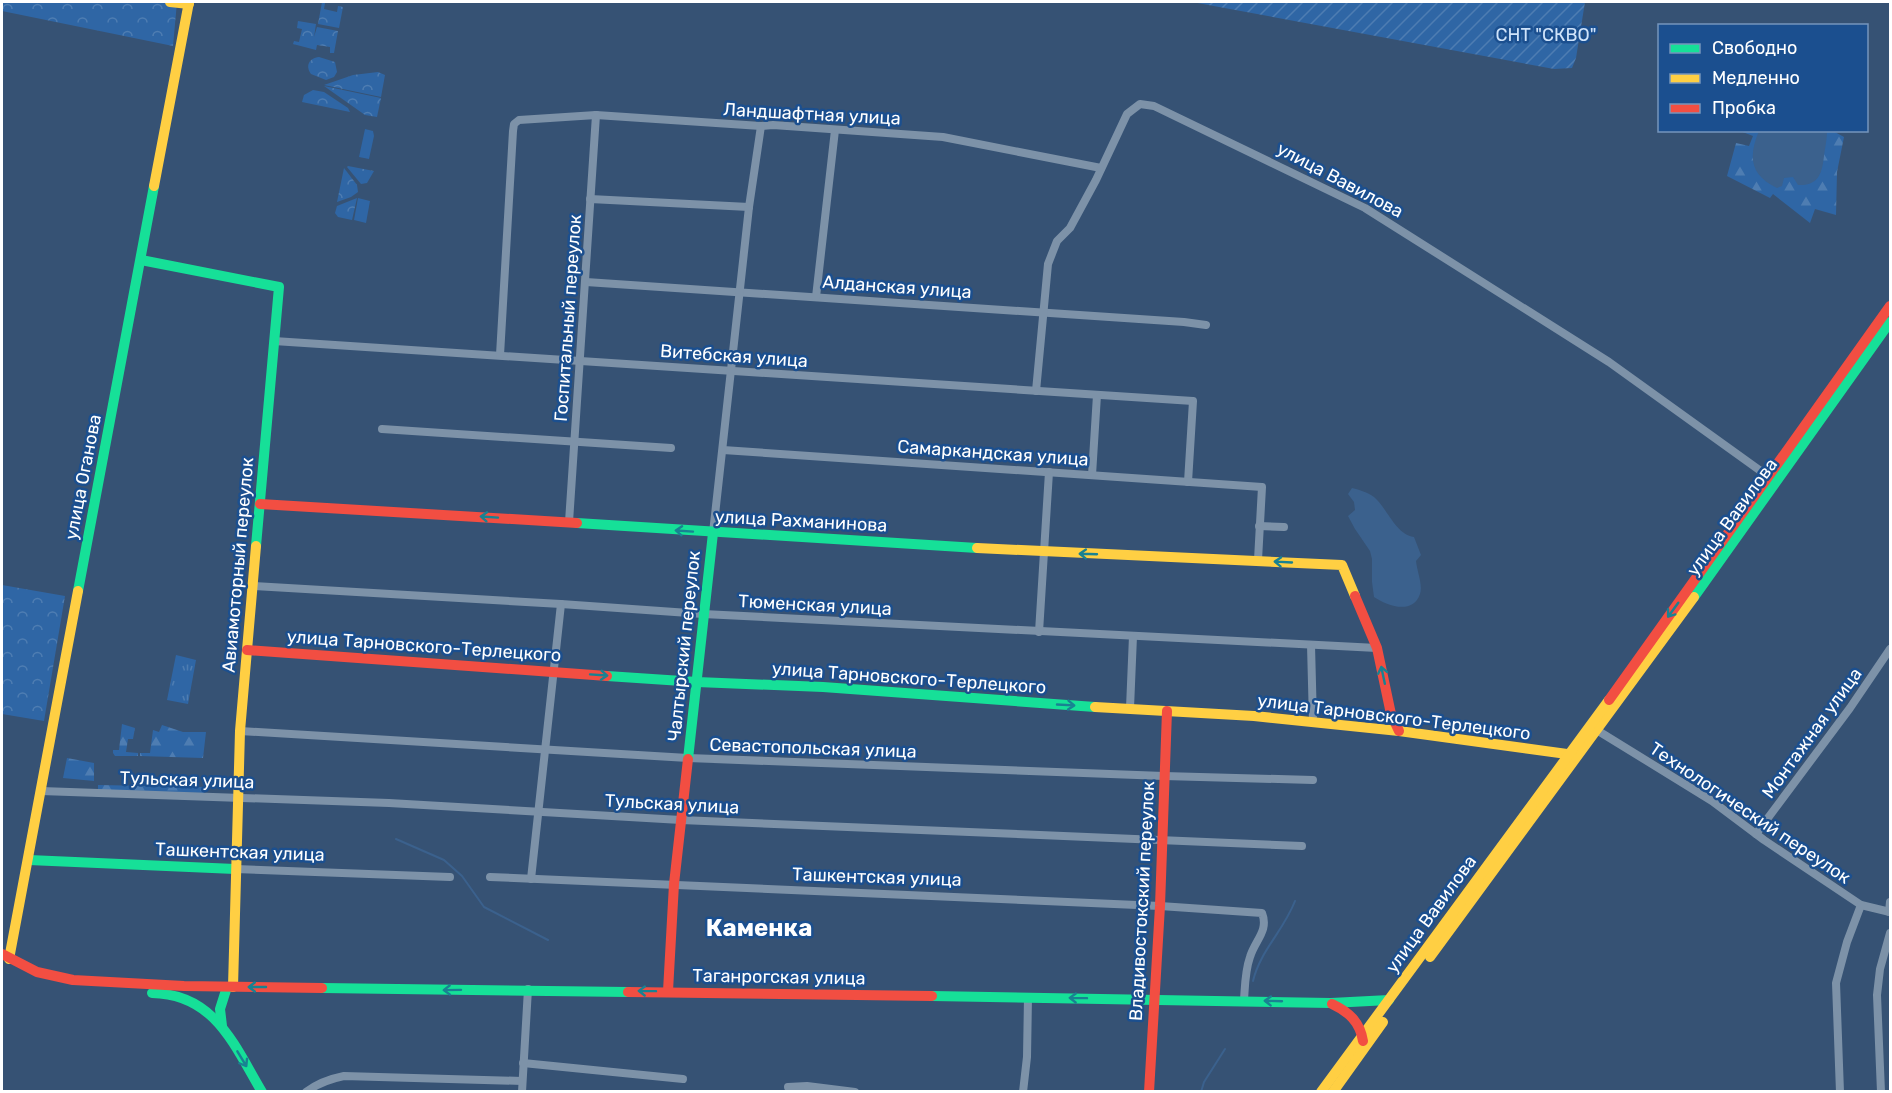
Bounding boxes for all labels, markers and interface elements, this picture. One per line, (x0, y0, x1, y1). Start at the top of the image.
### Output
park label: СНТ "СКВО" (1496, 24, 1596, 46)
legend (1658, 24, 1868, 132)
text: Свободно (1712, 37, 1797, 59)
text: Медленно (1712, 67, 1800, 89)
text: Пробка (1712, 97, 1776, 119)
street label: Ландшафтная улица (723, 98, 901, 130)
street label: улица Вавилова (1273, 137, 1407, 223)
street label: Госпитальный переулок (550, 213, 586, 422)
street label: Алданская улица (822, 271, 972, 303)
street label: Витебская улица (659, 340, 809, 372)
street label: улица Оганова (60, 412, 106, 542)
street label: Самаркандская улица (897, 435, 1089, 471)
street label: улица Вавилова (1682, 454, 1782, 580)
street label: Авиамоторный переулок (218, 456, 258, 674)
street label: улица Рахманинова (714, 505, 888, 537)
one-way arrow (480, 511, 500, 522)
one-way arrow (675, 525, 695, 536)
one-way arrow (1079, 548, 1099, 560)
street label: Чалтырский переулок (663, 549, 705, 742)
one-way arrow (1274, 556, 1294, 567)
street label: Тюменская улица (738, 590, 892, 620)
one-way arrow (1667, 601, 1680, 617)
street label: улица Тарновского-Терлецкого (286, 625, 562, 667)
street label: улица Тарновского-Терлецкого (771, 657, 1047, 699)
street label: Монтажная улица (1757, 663, 1867, 803)
one-way arrow (1376, 666, 1388, 685)
one-way arrow (588, 669, 608, 680)
street label: улица Тарновского-Терлецкого (1256, 689, 1532, 745)
one-way arrow (1055, 699, 1075, 710)
street label: Севастопольская улица (709, 733, 917, 763)
street label: Технологический переулок (1645, 737, 1855, 889)
street label: Тульская улица (119, 767, 255, 793)
street label: Владивостокский переулок (1125, 780, 1159, 1021)
street label: Тульская улица (604, 789, 740, 819)
street label: Ташкентская улица (155, 838, 325, 866)
street label: улица Вавилова (1381, 851, 1481, 977)
street label: Ташкентская улица (792, 863, 962, 891)
district label: Каменка (706, 914, 812, 942)
street label: Таганрогская улица (692, 964, 866, 990)
one-way arrow (248, 981, 268, 993)
one-way arrow (443, 984, 463, 996)
one-way arrow (638, 985, 658, 997)
one-way arrow (1068, 992, 1088, 1004)
one-way arrow (1263, 995, 1283, 1007)
one-way arrow (237, 1050, 249, 1067)

